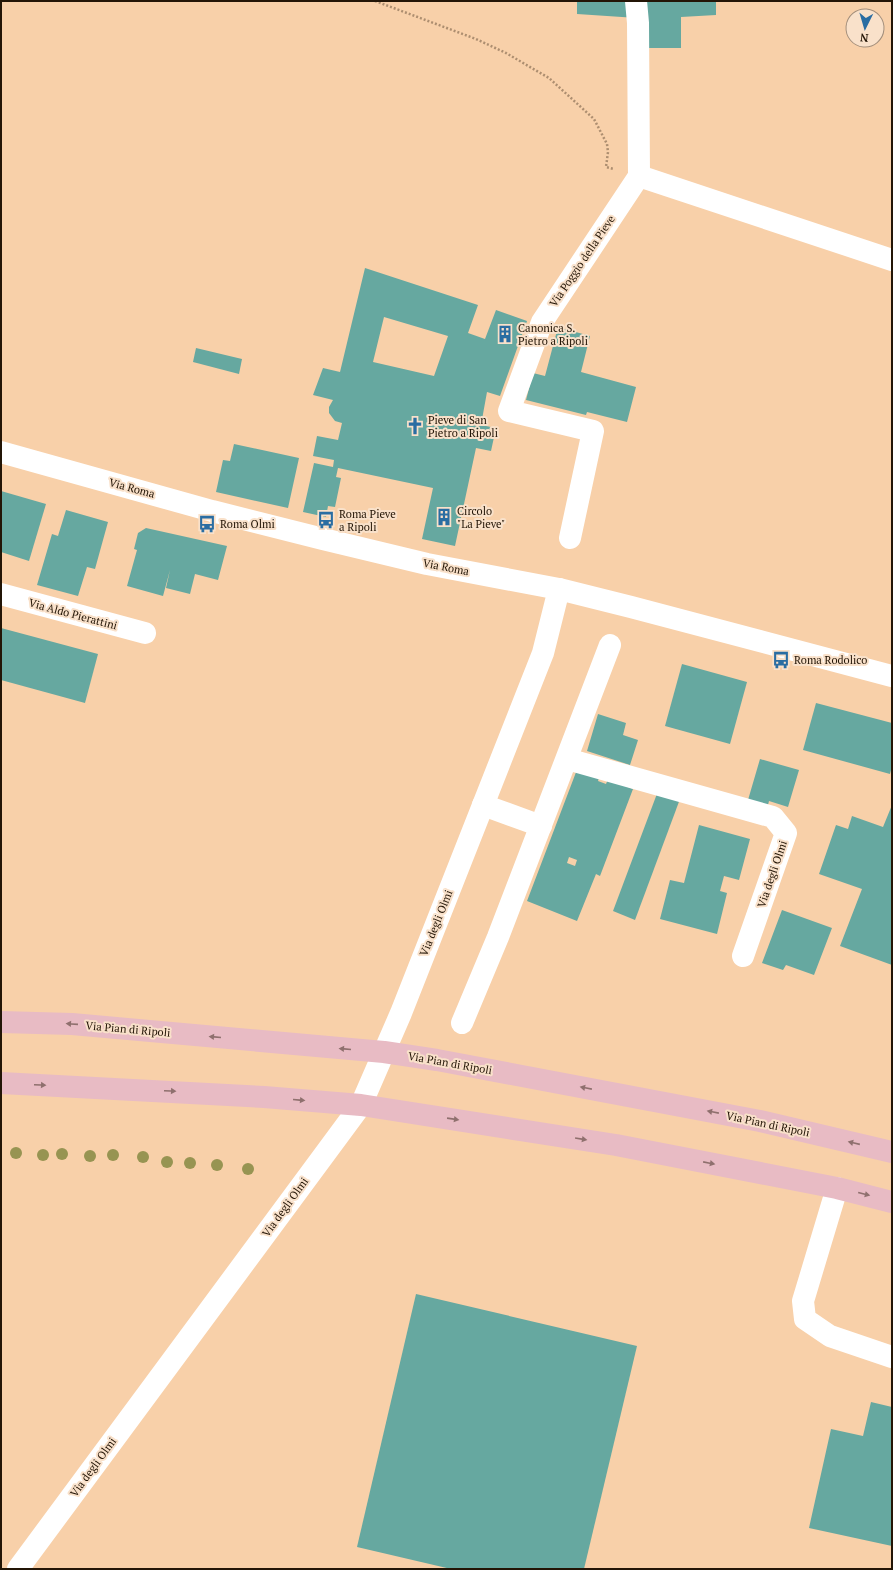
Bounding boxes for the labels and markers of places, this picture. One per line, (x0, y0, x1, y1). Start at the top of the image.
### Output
place label: Canonica S. Pietro a Ripoli (518, 321, 588, 348)
building icon: Canonica S. Pietro a Ripoli (495, 324, 515, 344)
place label: Pieve di San Pietro a Ripoli (428, 413, 498, 440)
church icon: Pieve di San Pietro a Ripoli (405, 416, 425, 436)
place label: Circolo "La Pieve" (457, 504, 505, 531)
place label: Roma Pieve a Ripoli (339, 507, 396, 534)
building icon: Circolo "La Pieve" (434, 507, 454, 527)
bus stop icon: Roma Pieve a Ripoli (316, 510, 336, 530)
bus stop icon: Roma Olmi (197, 514, 217, 534)
place label: Roma Olmi (220, 517, 275, 531)
bus stop icon: Roma Rodolico (771, 650, 791, 670)
place label: Roma Rodolico (794, 653, 867, 667)

